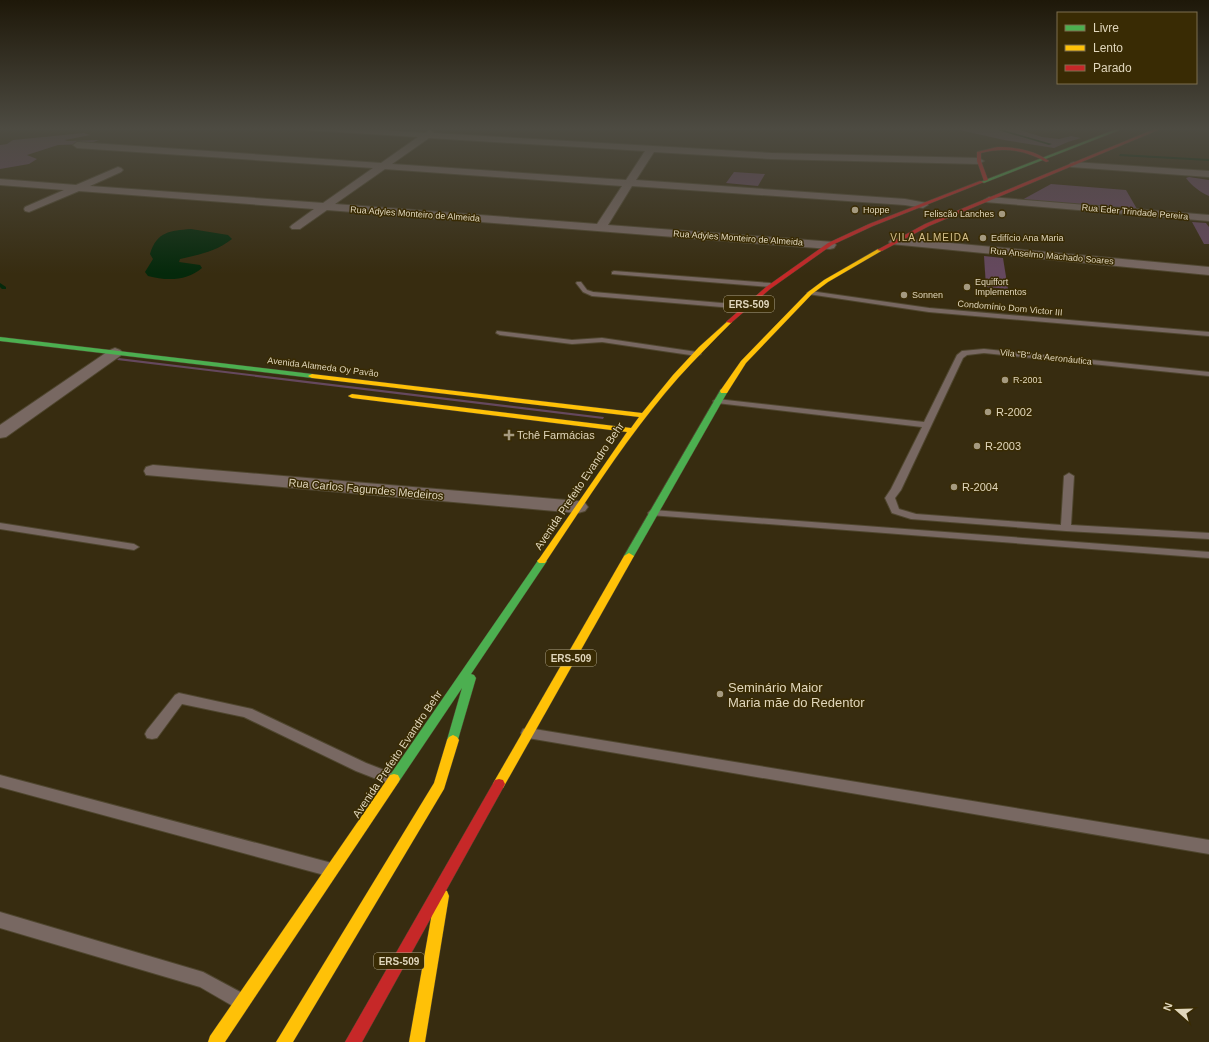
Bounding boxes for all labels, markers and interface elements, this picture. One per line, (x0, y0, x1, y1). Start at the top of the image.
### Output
legend (1057, 12, 1197, 84)
text: Livre (1093, 21, 1119, 35)
text: Lento (1093, 41, 1123, 55)
text: Parado (1093, 61, 1132, 75)
street label: Rua Eder Trindade Pereira (1081, 202, 1189, 222)
street label: Rua Adyles Monteiro de Almeida (350, 204, 480, 224)
marker: Hoppe (850, 205, 860, 215)
place label: Hoppe (863, 205, 890, 215)
place label: Feliscão Lanches (924, 209, 994, 219)
marker: Feliscão Lanches (997, 209, 1007, 219)
street label: Rua Adyles Monteiro de Almeida (673, 228, 803, 248)
district label: VILA ALMEIDA (890, 232, 970, 243)
marker: Edifício Ana Maria (978, 233, 988, 243)
place label: Edifício Ana Maria (991, 233, 1064, 243)
street label: Rua Anselmo Machado Soares (990, 246, 1115, 266)
place label: Equiffort Implementos (975, 277, 1027, 297)
marker: Equiffort Implementos (962, 282, 972, 292)
marker: Sonnen (899, 290, 909, 300)
place label: Sonnen (912, 290, 943, 300)
road number: ERS-509 (724, 296, 774, 312)
street label: Condomínio Dom Victor III (957, 298, 1063, 318)
street label: Vila "B" da Aeronáutica (1000, 347, 1092, 367)
street label: Avenida Alameda Oy Pavão (267, 355, 379, 379)
marker: R-2001 (1000, 375, 1010, 385)
place label: R-2001 (1013, 375, 1043, 385)
place label: R-2002 (996, 406, 1032, 418)
marker: R-2002 (983, 407, 993, 417)
street label: Avenida Prefeito Evandro Behr (532, 420, 626, 552)
place label: Tchê Farmácias (517, 429, 595, 441)
marker: Tchê Farmácias (504, 430, 514, 440)
place label: R-2003 (985, 440, 1021, 452)
marker: R-2003 (972, 441, 982, 451)
street label: Rua Carlos Fagundes Medeiros (288, 476, 444, 502)
place label: R-2004 (962, 481, 998, 493)
marker: R-2004 (949, 482, 959, 492)
road number: ERS-509 (546, 650, 596, 666)
place label: Seminário Maior Maria mãe do Redentor (728, 680, 865, 710)
street label: Avenida Prefeito Evandro Behr (350, 688, 444, 820)
marker: Seminário Maior Maria mãe do Redentor (715, 689, 725, 699)
road number: ERS-509 (374, 953, 424, 969)
north arrow (1157, 990, 1197, 1030)
text: N (1161, 1001, 1175, 1012)

